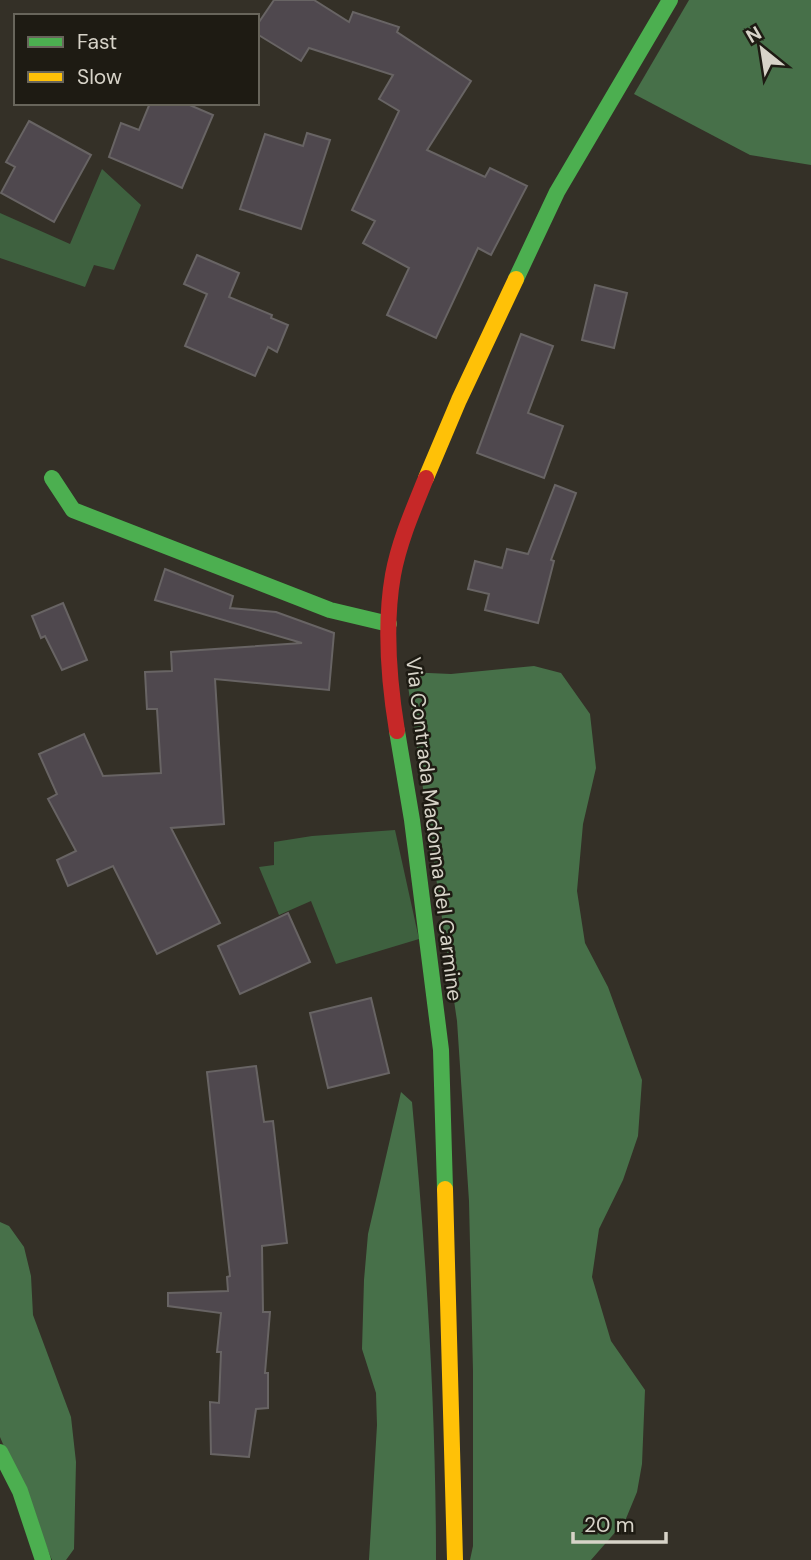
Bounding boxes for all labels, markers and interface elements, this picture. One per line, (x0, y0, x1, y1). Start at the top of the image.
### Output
legend (14, 14, 259, 105)
north arrow (727, 14, 797, 84)
text: N (741, 20, 766, 49)
text: Fast (77, 28, 117, 56)
text: Slow (77, 63, 122, 91)
street label: Via Contrada Madonna del Carmine (399, 655, 469, 1003)
scale bar (573, 1500, 666, 1544)
text: 20 m (584, 1511, 635, 1539)

